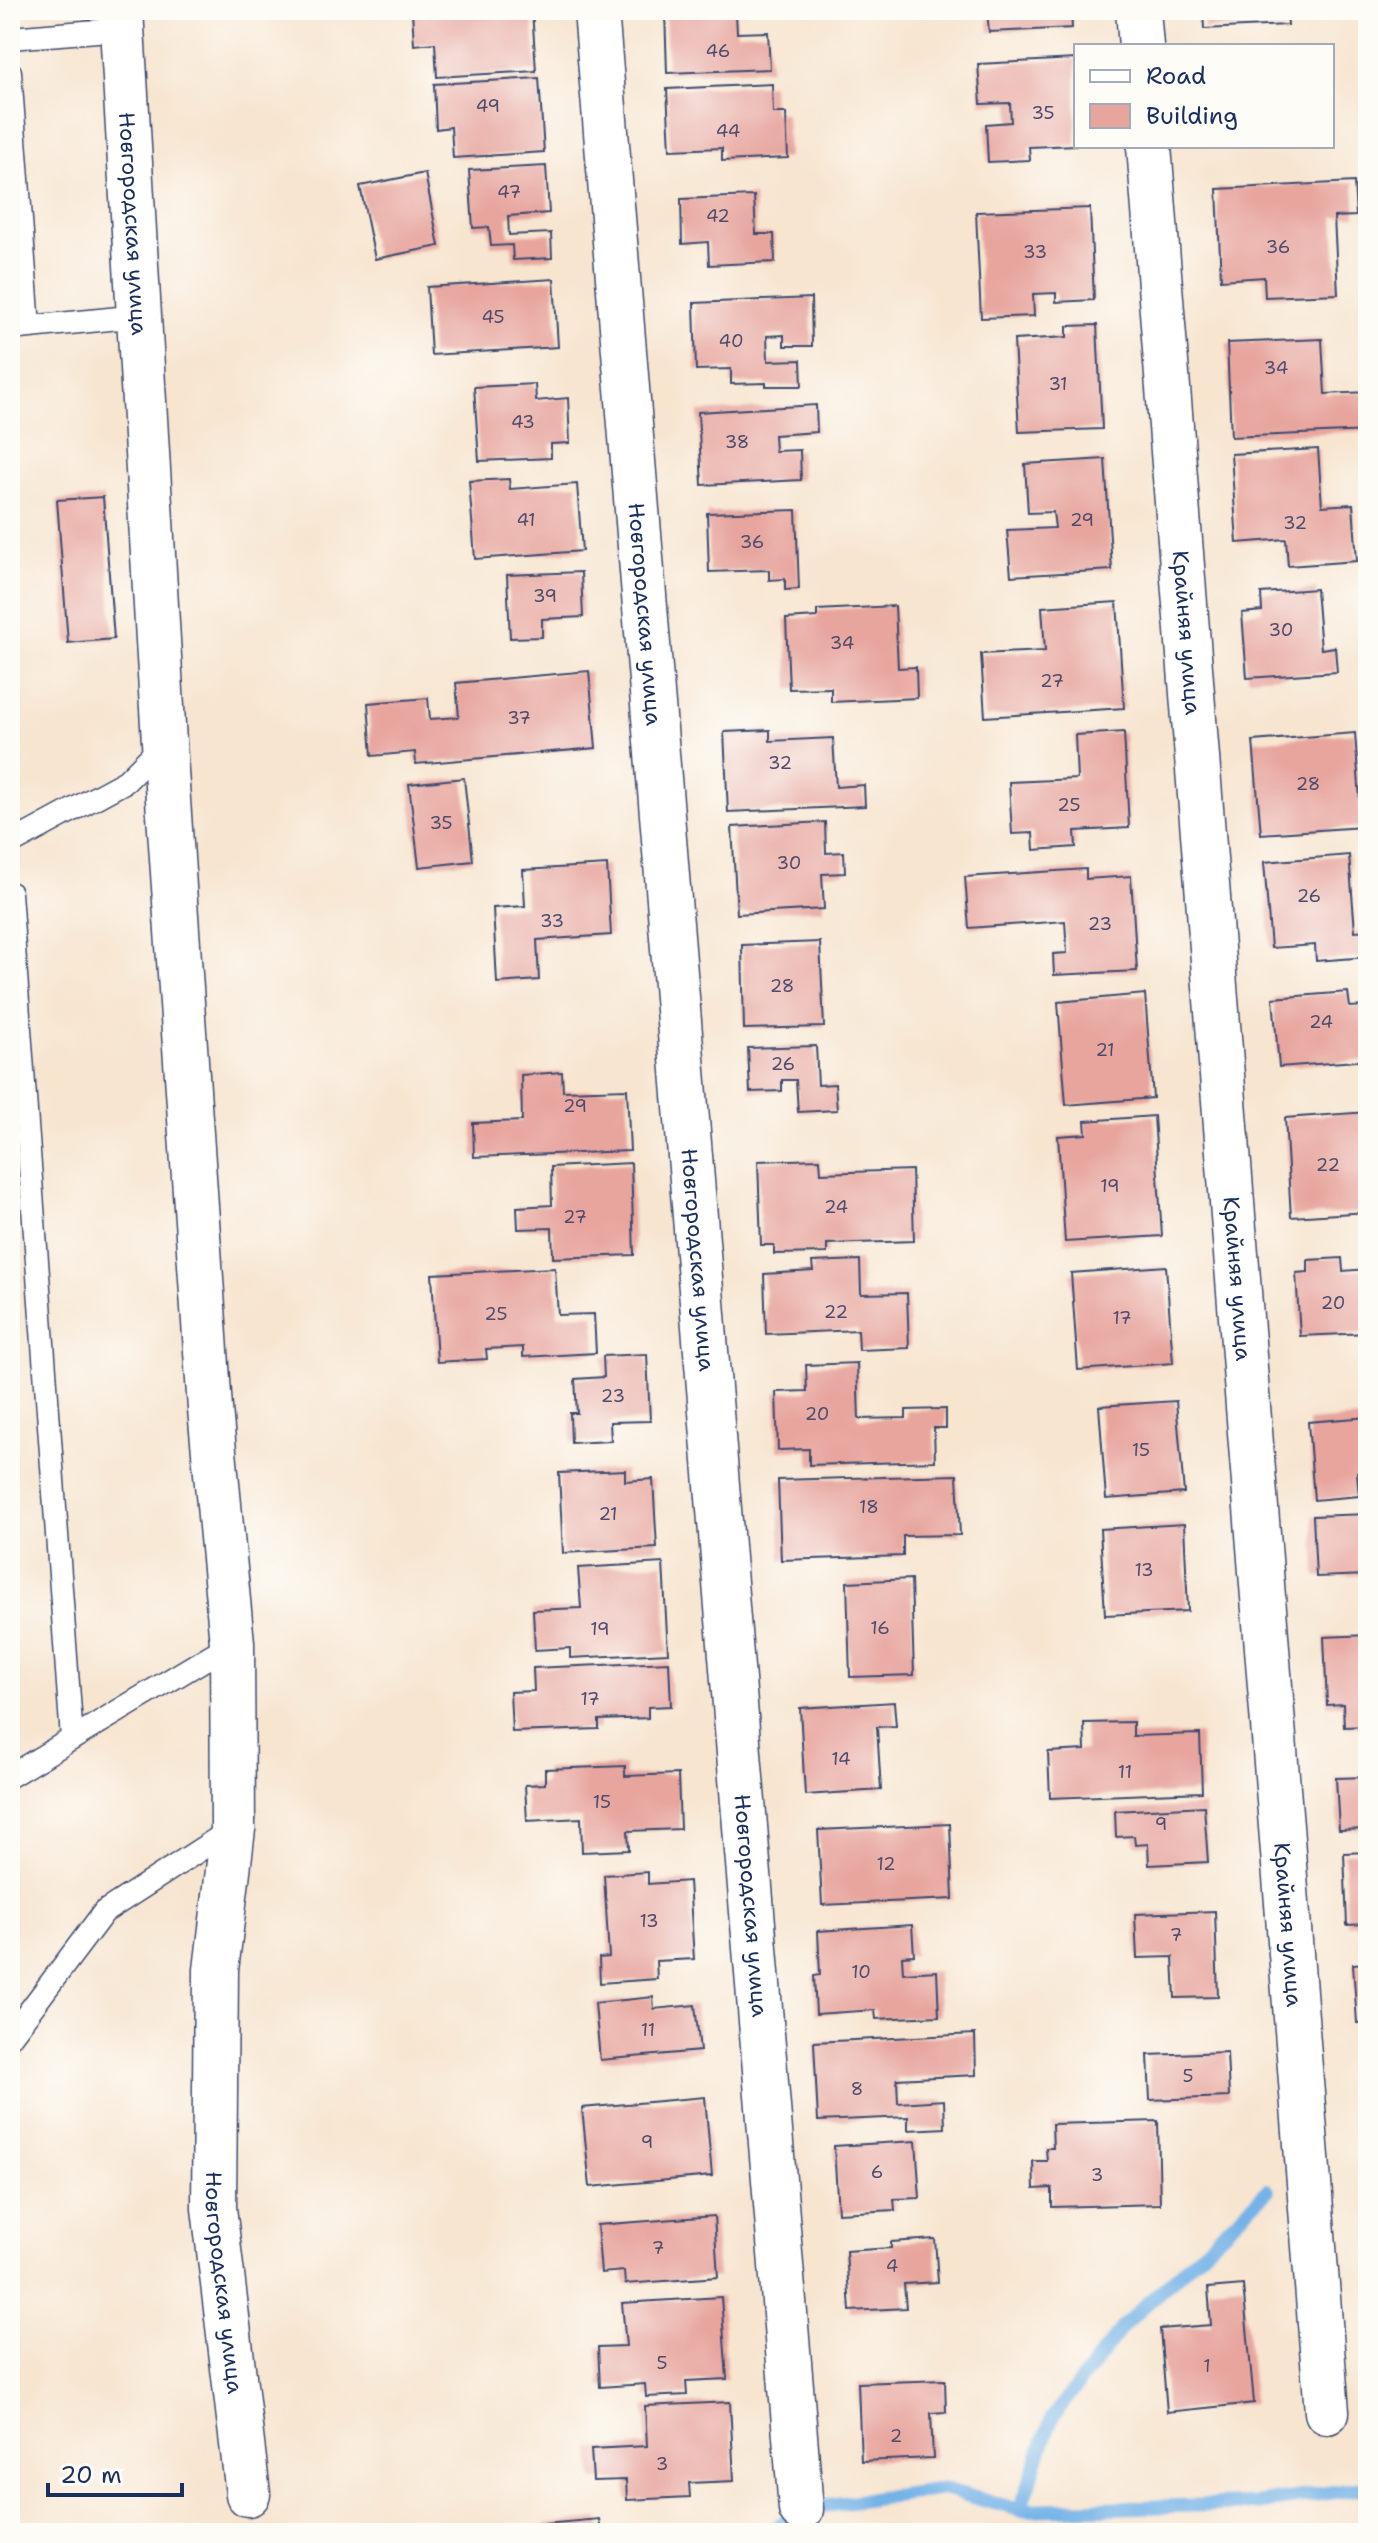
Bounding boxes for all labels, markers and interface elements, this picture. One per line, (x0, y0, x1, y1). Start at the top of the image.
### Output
house number: 46 (706, 39, 730, 63)
legend (1074, 44, 1334, 148)
text: Road (1146, 60, 1206, 92)
house number: 49 (476, 94, 500, 118)
text: Building (1146, 100, 1238, 132)
house number: 35 (1031, 101, 1055, 125)
street label: Новгородская улица (112, 111, 154, 336)
house number: 44 (716, 119, 740, 143)
house number: 47 (497, 180, 521, 204)
house number: 42 (706, 204, 730, 228)
house number: 36 (1266, 235, 1290, 259)
house number: 33 (1023, 240, 1047, 264)
house number: 45 (481, 305, 505, 329)
house number: 40 (718, 329, 744, 353)
house number: 34 (1264, 356, 1288, 380)
house number: 31 (1048, 372, 1068, 396)
house number: 43 (511, 410, 535, 434)
house number: 38 (725, 430, 749, 454)
street label: Новгородская улица (621, 501, 669, 727)
house number: 41 (516, 508, 536, 532)
house number: 29 (1070, 508, 1094, 532)
house number: 32 (1283, 511, 1307, 535)
house number: 36 (740, 530, 764, 554)
street label: Крайняя улица (1166, 549, 1208, 716)
house number: 39 (533, 584, 557, 608)
house number: 30 (1269, 618, 1293, 642)
house number: 34 (830, 631, 854, 655)
house number: 27 (1040, 669, 1064, 693)
house number: 37 (507, 706, 531, 730)
house number: 32 (768, 751, 792, 775)
house number: 28 (1296, 772, 1320, 796)
house number: 25 (1057, 793, 1081, 817)
house number: 35 (429, 811, 453, 835)
house number: 30 (777, 851, 801, 875)
house number: 26 (1297, 884, 1321, 908)
house number: 33 (540, 909, 564, 933)
house number: 23 (1088, 912, 1112, 936)
house number: 28 (770, 974, 794, 998)
house number: 24 (1309, 1010, 1333, 1034)
house number: 21 (1095, 1038, 1115, 1062)
house number: 26 (771, 1052, 795, 1076)
house number: 29 (563, 1094, 587, 1118)
street label: Новгородская улица (674, 1147, 722, 1373)
house number: 22 (1316, 1153, 1340, 1177)
house number: 19 (1100, 1174, 1120, 1198)
house number: 24 (824, 1195, 848, 1219)
street label: Крайняя улица (1217, 1195, 1258, 1362)
house number: 27 (563, 1205, 587, 1229)
house number: 20 (1321, 1291, 1345, 1315)
house number: 22 (824, 1300, 848, 1324)
house number: 25 (484, 1302, 508, 1326)
house number: 17 (1112, 1306, 1132, 1330)
house number: 23 (601, 1384, 625, 1408)
house number: 20 (805, 1402, 829, 1426)
house number: 15 (1132, 1438, 1150, 1462)
house number: 18 (859, 1495, 879, 1519)
house number: 21 (598, 1502, 618, 1526)
house number: 13 (1134, 1558, 1154, 1582)
house number: 16 (870, 1616, 890, 1640)
house number: 19 (590, 1617, 610, 1641)
house number: 17 (580, 1687, 600, 1711)
house number: 14 (831, 1747, 851, 1771)
house number: 11 (1118, 1760, 1132, 1784)
house number: 15 (593, 1790, 611, 1814)
street label: Новгородская улица (727, 1793, 775, 2019)
house number: 9 (1155, 1812, 1167, 1836)
street label: Крайняя улица (1267, 1841, 1309, 2008)
house number: 12 (876, 1852, 896, 1876)
house number: 13 (639, 1909, 659, 1933)
house number: 7 (1170, 1923, 1182, 1947)
house number: 10 (851, 1960, 871, 1984)
house number: 11 (641, 2018, 655, 2042)
house number: 5 (1182, 2064, 1194, 2088)
house number: 8 (851, 2077, 863, 2101)
house number: 9 (641, 2130, 653, 2154)
house number: 6 (871, 2160, 883, 2184)
house number: 3 (1091, 2163, 1103, 2187)
street label: Новгородская улица (199, 2171, 250, 2396)
house number: 7 (652, 2236, 664, 2260)
house number: 4 (886, 2254, 898, 2278)
house number: 5 (656, 2351, 668, 2375)
house number: 1 (1203, 2354, 1211, 2378)
house number: 2 (890, 2424, 902, 2448)
scale bar (48, 2447, 182, 2497)
house number: 3 (656, 2452, 668, 2476)
text: 20 m (60, 2459, 122, 2491)

